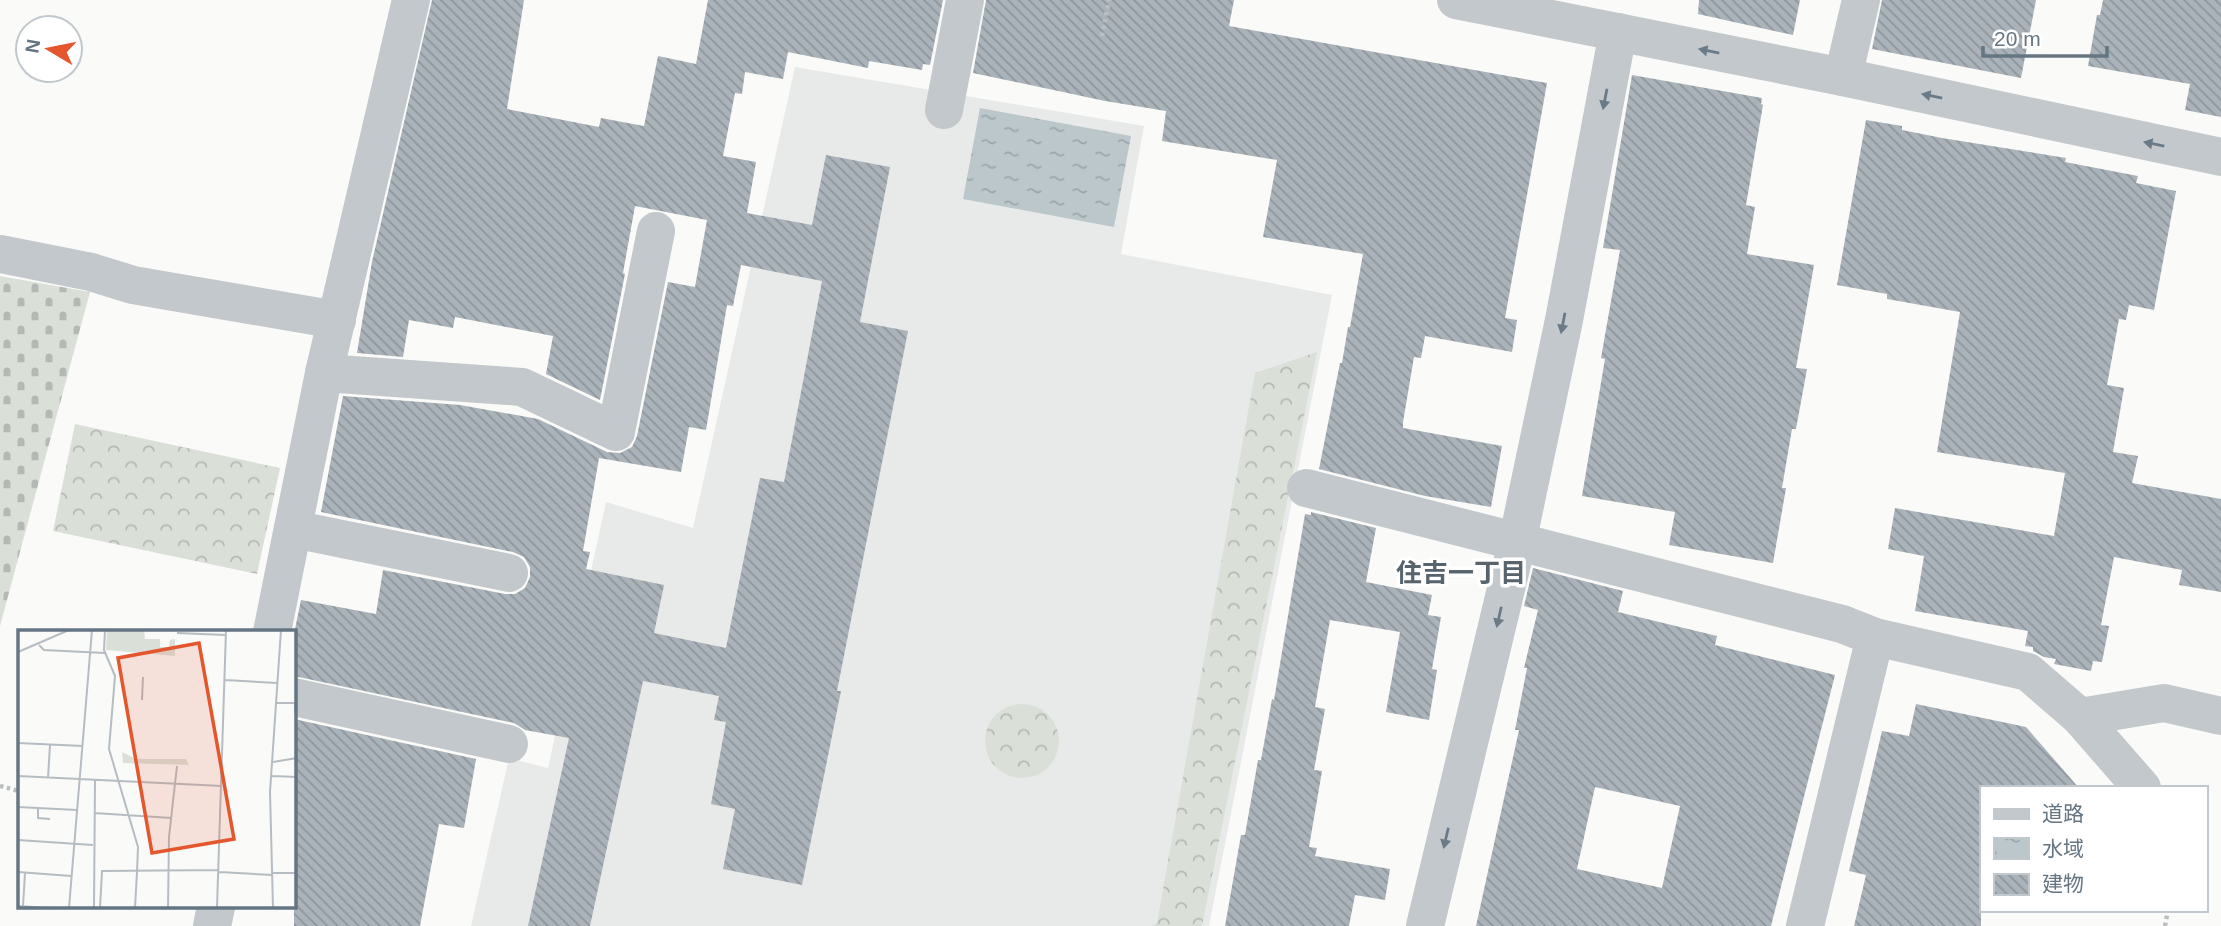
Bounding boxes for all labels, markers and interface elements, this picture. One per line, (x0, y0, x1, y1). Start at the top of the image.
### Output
north arrow (14, 14, 84, 84)
scale bar (1983, 14, 2107, 58)
text: 20 m (1994, 27, 2041, 50)
text: N (21, 38, 44, 55)
one-way arrow (1698, 45, 1720, 56)
one-way arrow (1600, 88, 1611, 110)
one-way arrow (1921, 91, 1943, 102)
one-way arrow (2143, 139, 2165, 150)
one-way arrow (1557, 312, 1568, 334)
district label: 住吉一丁目 (1396, 558, 1526, 588)
one-way arrow (1493, 606, 1504, 628)
inset map (18, 630, 296, 908)
legend (1980, 786, 2207, 912)
text: 道路 (2042, 802, 2084, 825)
one-way arrow (1440, 827, 1451, 849)
text: 水域 (2042, 837, 2084, 860)
text: 建物 (2042, 872, 2084, 895)

